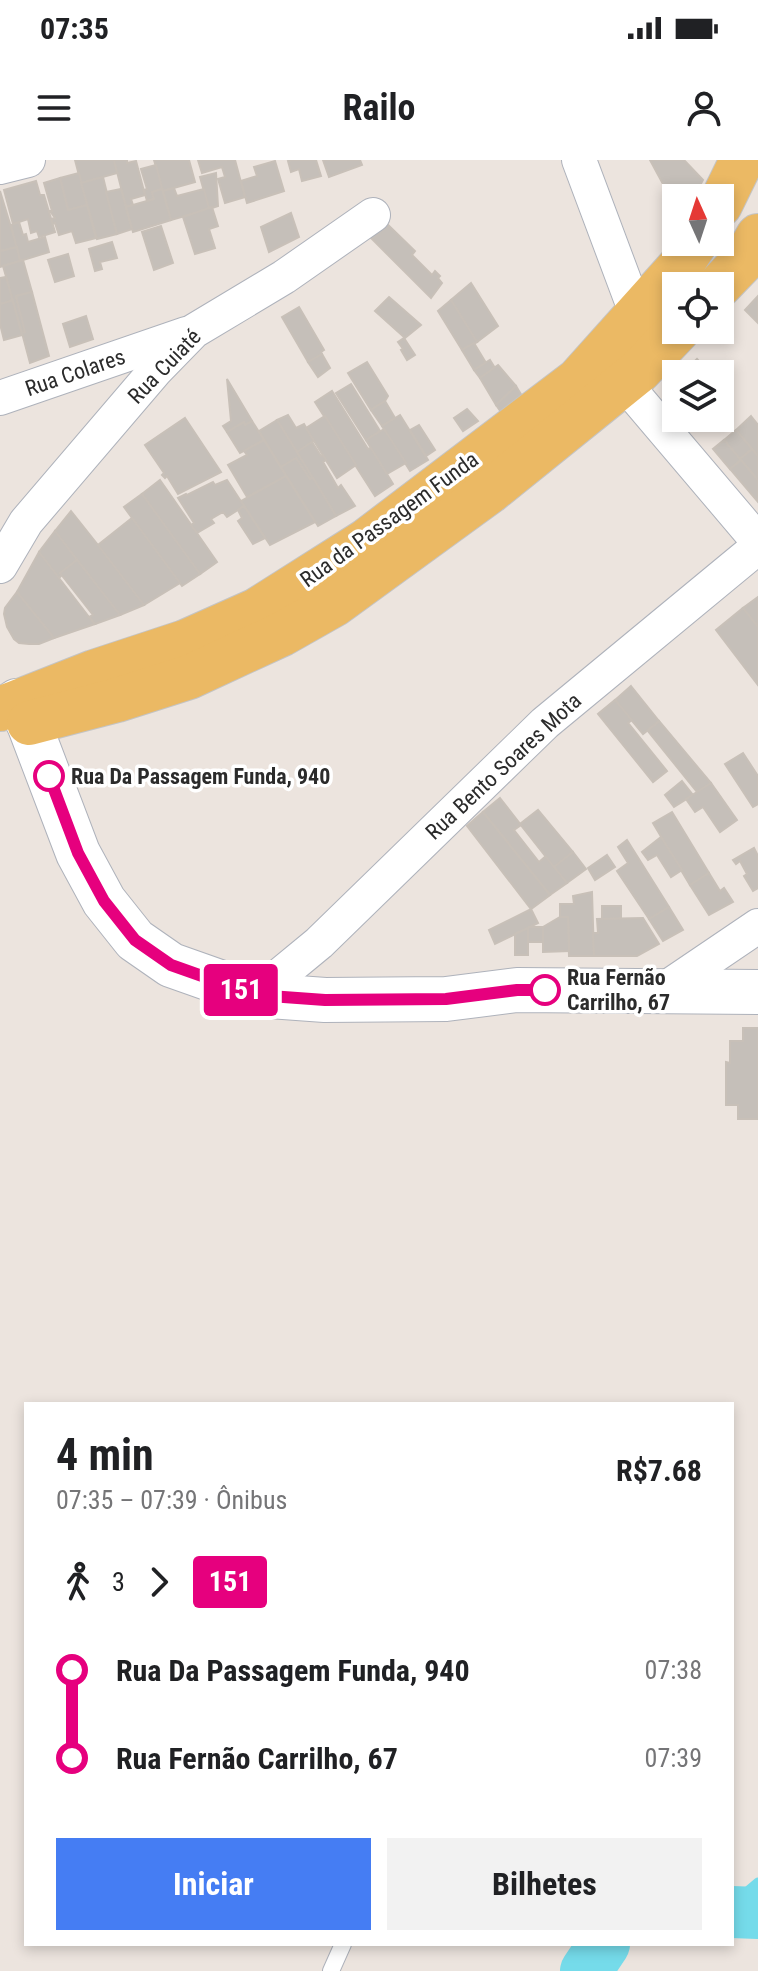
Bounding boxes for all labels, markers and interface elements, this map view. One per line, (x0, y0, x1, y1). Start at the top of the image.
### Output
text: 07:35 (40, 11, 109, 46)
icon: menu (32, 86, 76, 130)
icon: person (682, 86, 726, 130)
text: Railo (343, 87, 415, 129)
north arrow (662, 184, 734, 256)
map controls (662, 184, 734, 432)
button: locate (662, 272, 734, 344)
street label: Rua Cuiaté (123, 324, 206, 409)
street label: Rua Colares (22, 344, 128, 401)
button: layers (662, 360, 734, 432)
street label: Rua da Passagem Funda (296, 447, 483, 592)
street label: Rua Bento Soares Mota (421, 688, 586, 845)
marker: Rua Da Passagem Funda, 940 (34, 761, 64, 791)
place label: Rua Da Passagem Funda, 940 (71, 764, 330, 789)
line badge: 151 (195, 964, 287, 1016)
place label: Rua Fernão Carrilho, 67 (567, 965, 670, 1015)
text: 151 (220, 973, 262, 1006)
marker: Rua Fernão Carrilho, 67 (530, 975, 560, 1005)
text: 4 min (56, 1429, 154, 1481)
text: R$7.68 (616, 1453, 702, 1488)
text: 07:35 – 07:39 · Ônibus (56, 1485, 287, 1515)
icon: walk (56, 1560, 100, 1604)
icon: forward (137, 1560, 181, 1604)
text: 151 (209, 1565, 251, 1598)
text: 3 (112, 1567, 125, 1597)
text: Rua Da Passagem Funda, 940 (116, 1653, 470, 1688)
text: 07:38 (645, 1655, 702, 1685)
text: Rua Fernão Carrilho, 67 (116, 1741, 398, 1776)
text: 07:39 (645, 1743, 702, 1773)
button: Iniciar (56, 1838, 371, 1930)
button: Bilhetes (387, 1838, 702, 1930)

